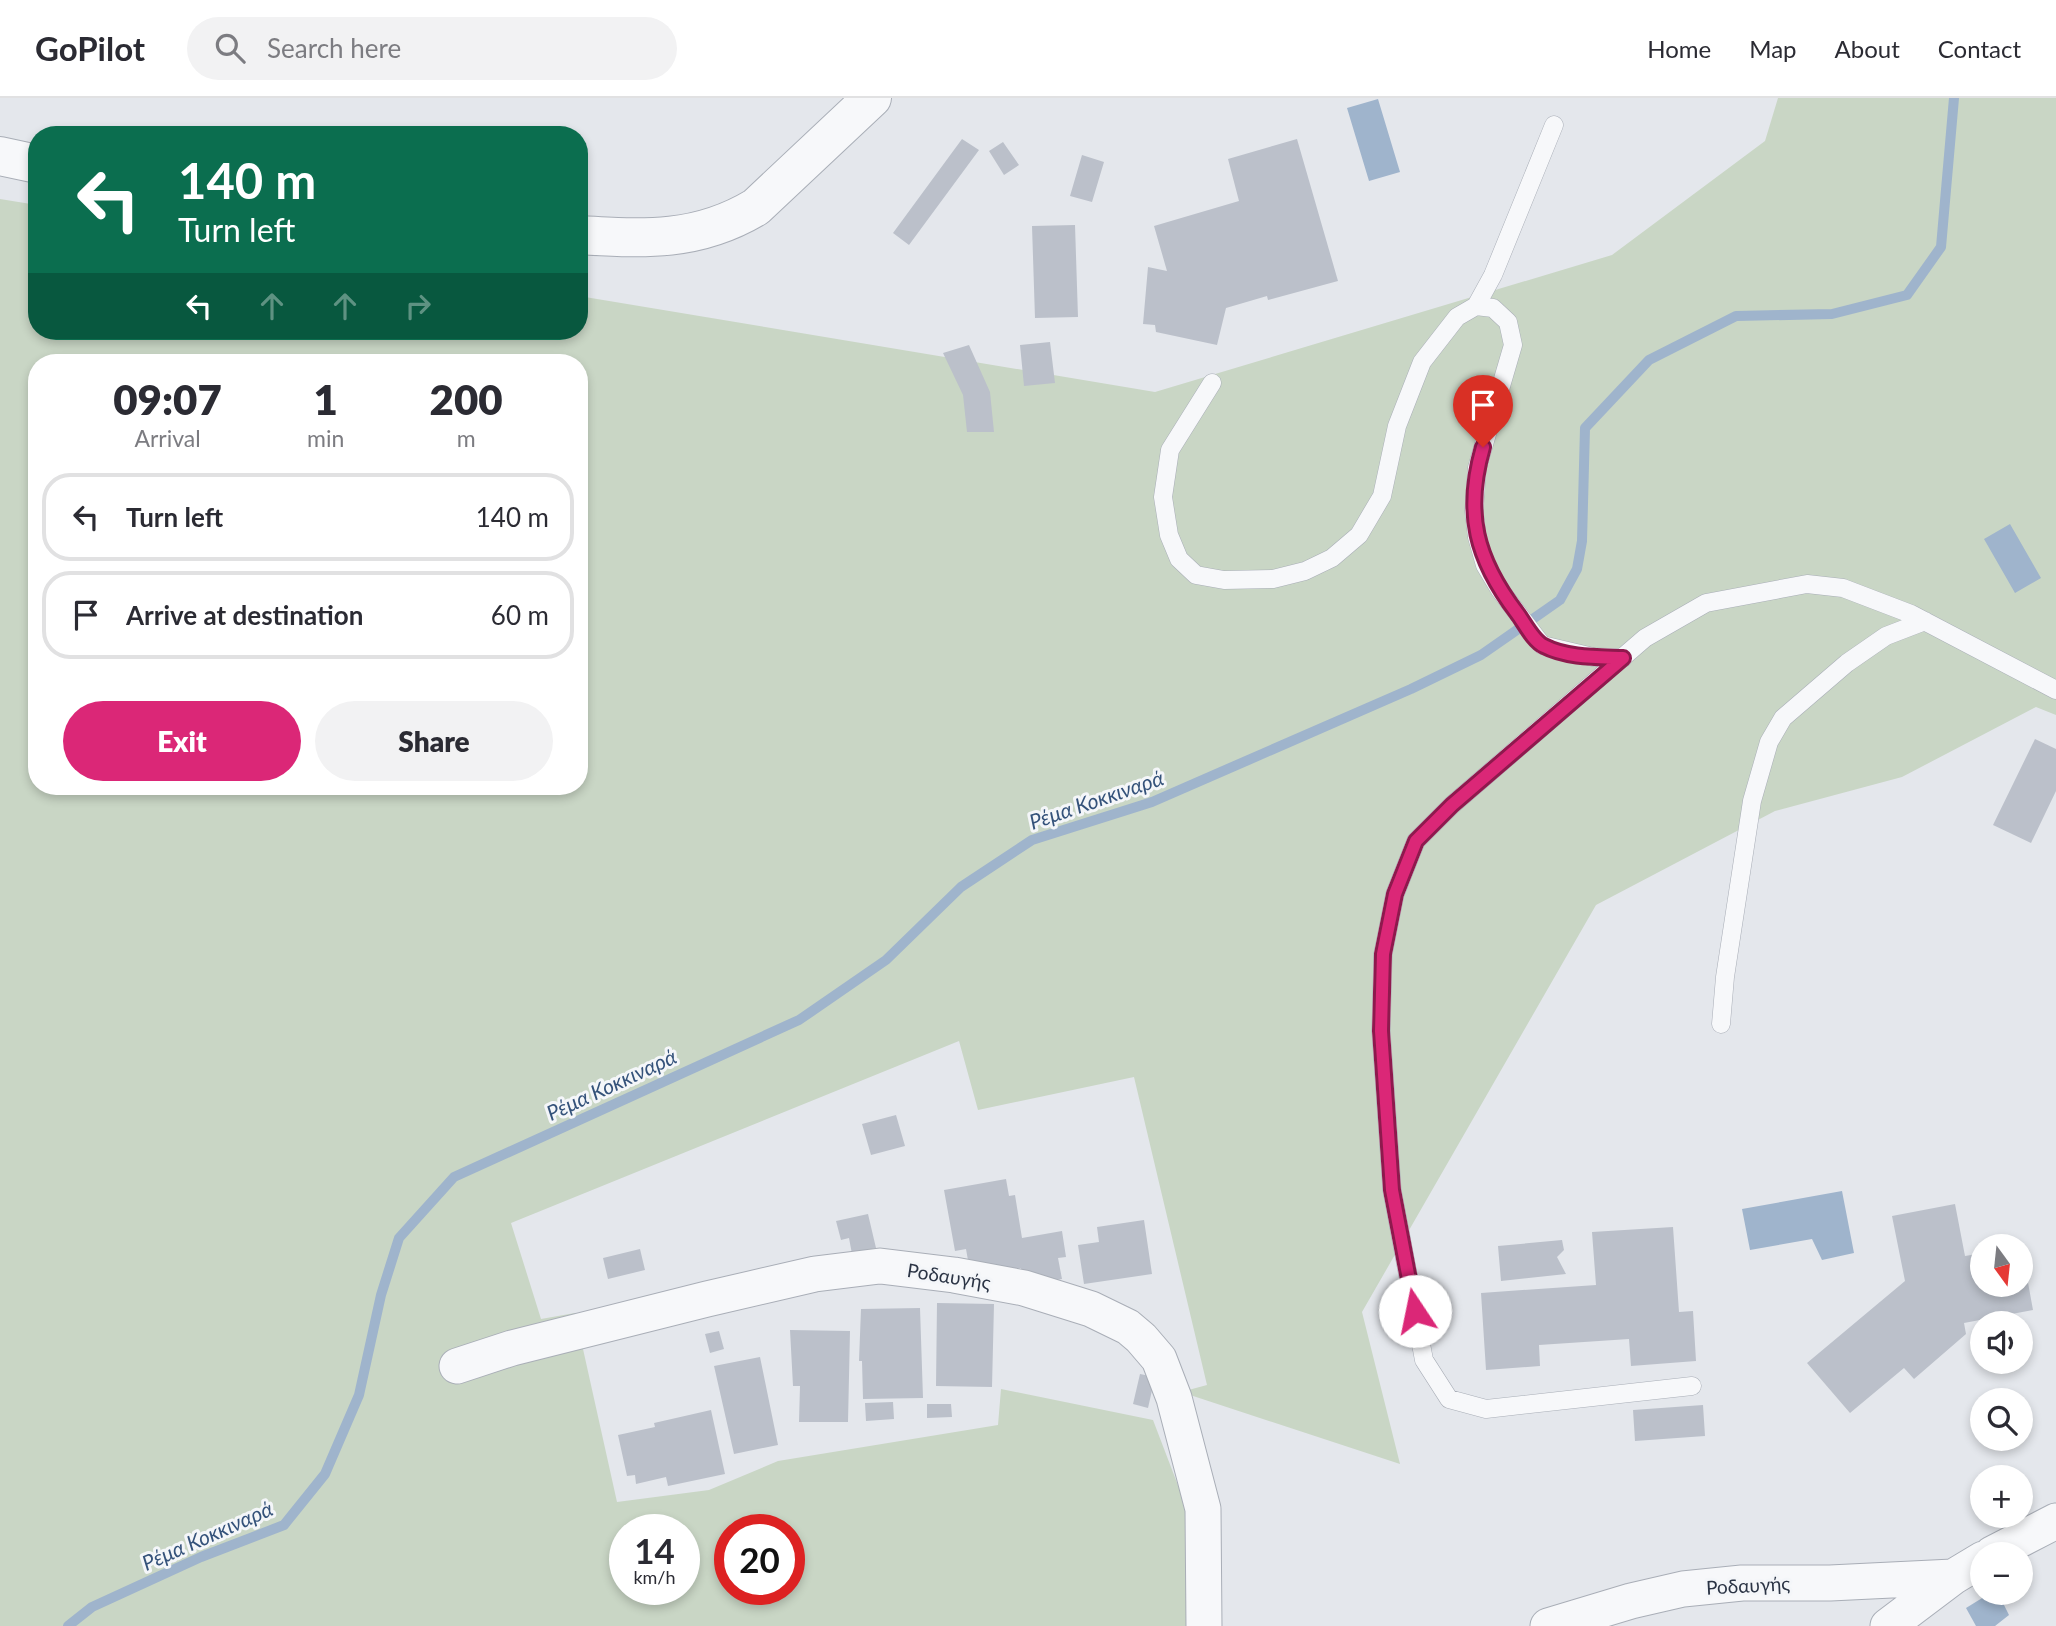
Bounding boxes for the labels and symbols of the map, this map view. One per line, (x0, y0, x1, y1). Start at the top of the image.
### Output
pin (1453, 375, 1513, 447)
water label: Ρέμα Κοκκιναρά (1026, 764, 1167, 834)
water label: Ρέμα Κοκκιναρά (542, 1043, 680, 1125)
north arrow (1970, 1234, 2034, 1297)
street label: Ροδαυγής (906, 1258, 993, 1294)
position arrow (1378, 1274, 1452, 1348)
water label: Ρέμα Κοκκιναρά (138, 1495, 277, 1575)
speed limit sign: 20 (714, 1514, 805, 1605)
street label: Ροδαυγής (1705, 1571, 1791, 1599)

